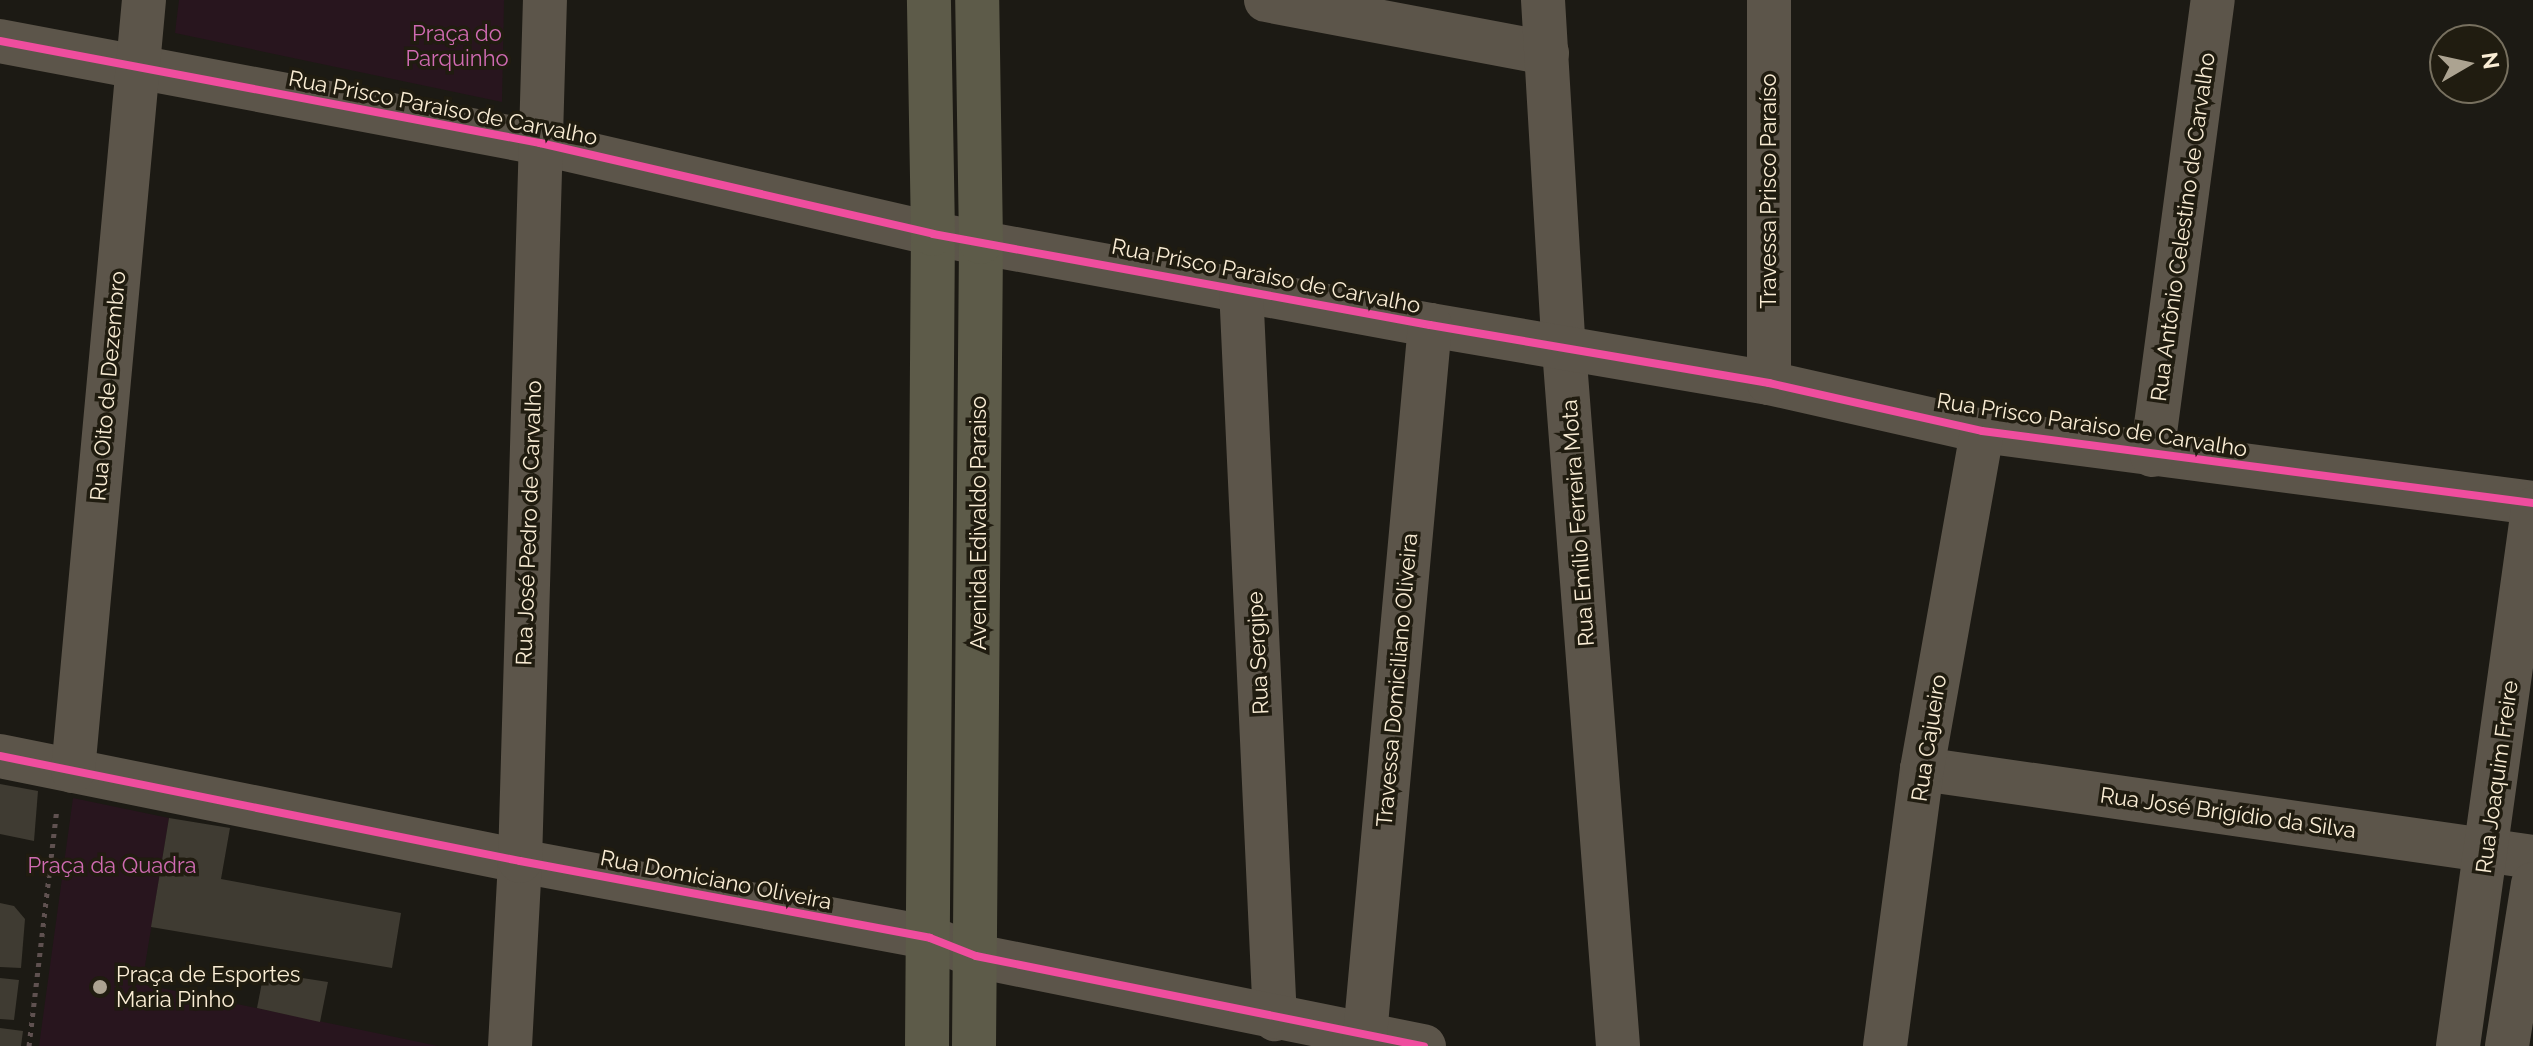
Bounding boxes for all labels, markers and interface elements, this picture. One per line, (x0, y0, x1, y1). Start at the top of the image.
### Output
park label: Praça do Parquinho (405, 20, 509, 72)
north arrow (2429, 24, 2509, 104)
text: N (2477, 50, 2505, 71)
street label: Rua Antônio Celestino de Carvalho (2145, 51, 2221, 403)
street label: Rua Prisco Paraiso de Carvalho (286, 65, 600, 151)
street label: Travessa Prisco Paraíso (1756, 73, 1782, 309)
street label: Rua Prisco Paraiso de Carvalho (1109, 233, 1423, 319)
street label: Rua Oito de Dezembro (85, 270, 131, 502)
street label: Rua José Pedro de Carvalho (511, 380, 547, 666)
street label: Rua Prisco Paraiso de Carvalho (1935, 387, 2249, 463)
street label: Avenida Edivaldo Paraiso (966, 396, 992, 650)
street label: Rua Emílio Ferreira Mota (1556, 399, 1600, 647)
street label: Travessa Domiciliano Oliveira (1371, 532, 1423, 828)
street label: Rua Sergipe (1242, 591, 1274, 715)
street label: Rua Cajueiro (1906, 673, 1952, 803)
street label: Rua Joaquim Freire (2470, 679, 2524, 875)
street label: Rua José Brigídio da Silva (2098, 782, 2358, 844)
street label: Rua Domiciano Oliveira (598, 845, 834, 915)
park label: Praça da Quadra (27, 853, 197, 879)
place label: Praça de Esportes Maria Pinho (116, 961, 300, 1012)
marker: Praça de Esportes Maria Pinho (91, 978, 109, 996)

